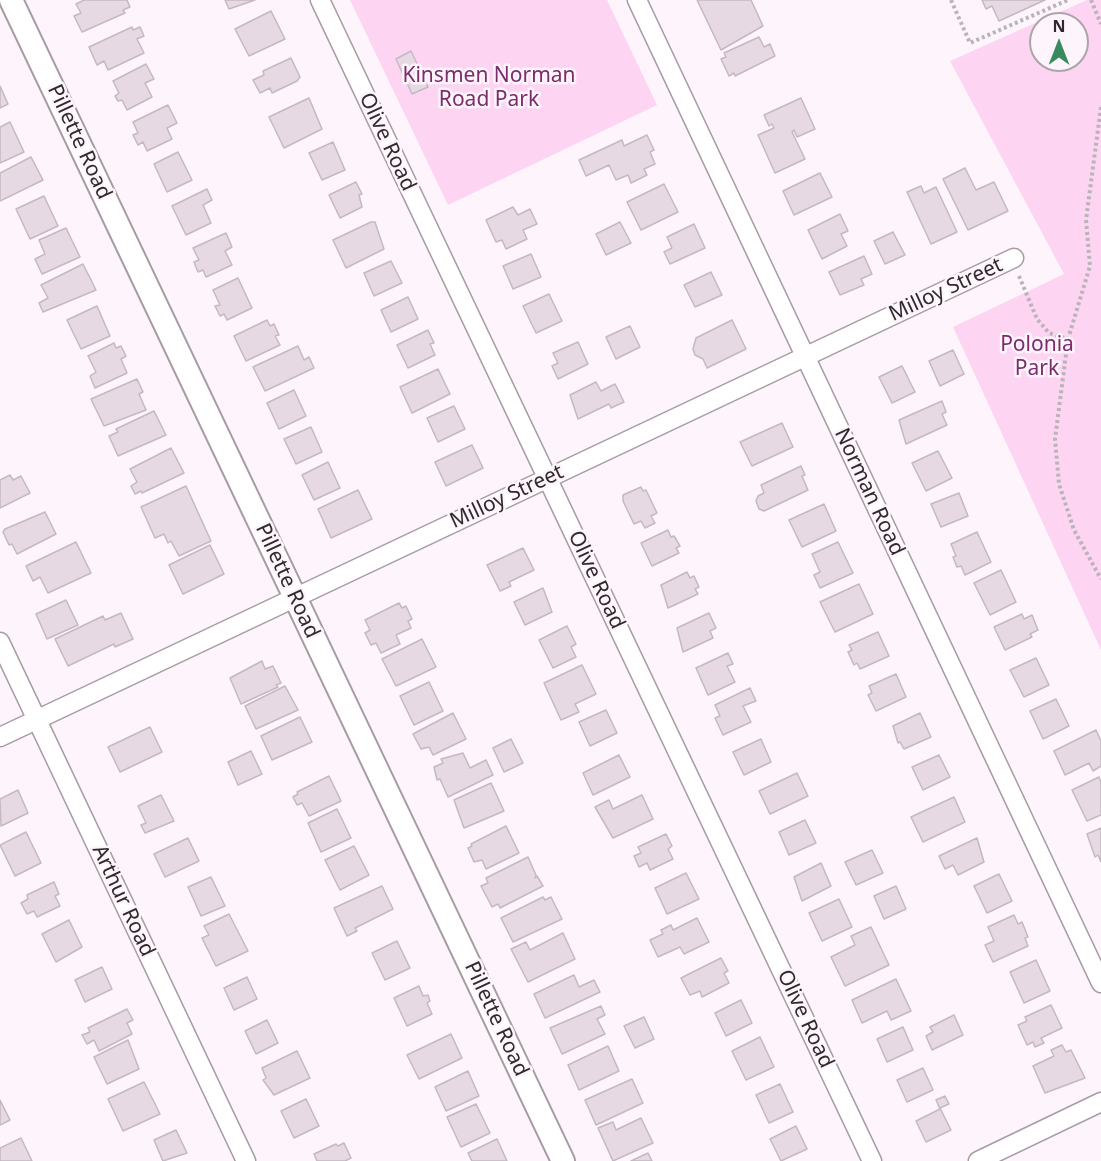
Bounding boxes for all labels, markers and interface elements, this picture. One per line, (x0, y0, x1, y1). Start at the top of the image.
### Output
north arrow (1029, 12, 1089, 72)
text: N (1052, 15, 1066, 37)
park label: Kinsmen Norman Road Park (402, 63, 576, 113)
street label: Pillette Road (41, 81, 117, 203)
street label: Olive Road (353, 89, 421, 195)
street label: Milloy Street (885, 253, 1007, 327)
park label: Polonia Park (1000, 332, 1074, 382)
street label: Norman Road (828, 424, 910, 560)
street label: Milloy Street (446, 460, 568, 534)
street label: Pillette Road (249, 520, 325, 642)
street label: Olive Road (562, 527, 630, 633)
street label: Arthur Road (86, 841, 160, 961)
street label: Pillette Road (458, 958, 534, 1080)
street label: Olive Road (771, 966, 839, 1072)

